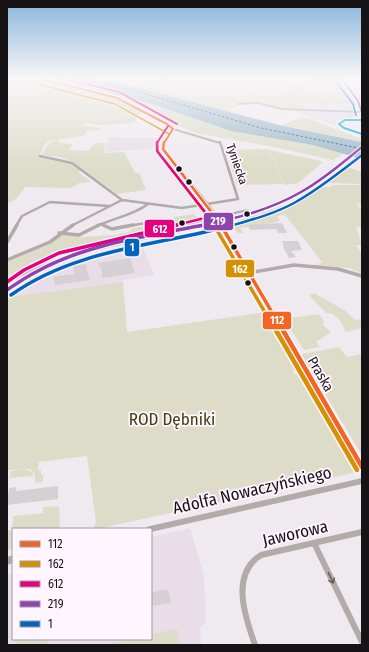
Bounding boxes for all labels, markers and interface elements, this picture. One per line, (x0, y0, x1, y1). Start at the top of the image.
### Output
street label: Tyniecka (224, 142, 251, 186)
unlabelled marker (174, 164, 184, 174)
unlabelled marker (184, 177, 194, 187)
unlabelled marker (242, 209, 252, 219)
line badge: 219 (203, 212, 234, 231)
text: 219 (209, 215, 226, 228)
unlabelled marker (177, 218, 187, 228)
line badge: 612 (144, 219, 175, 238)
text: 612 (153, 223, 167, 236)
line badge: 1 (124, 238, 140, 257)
text: 1 (130, 241, 134, 254)
unlabelled marker (229, 242, 239, 252)
line badge: 162 (225, 259, 255, 278)
text: 162 (232, 263, 248, 276)
unlabelled marker (243, 278, 253, 288)
line badge: 112 (262, 311, 292, 330)
text: 112 (270, 314, 284, 327)
street label: Praska (304, 354, 337, 395)
park label: ROD Dębniki (129, 409, 215, 430)
street label: Adolfa Nowaczyńskiego (171, 462, 334, 519)
street label: Jaworowa (260, 516, 330, 551)
legend (12, 528, 152, 640)
text: 112 (48, 537, 62, 551)
text: 162 (48, 557, 64, 571)
one-way arrow (328, 572, 335, 584)
text: 612 (48, 577, 63, 591)
text: 219 (48, 597, 64, 611)
text: 1 (48, 617, 53, 631)

